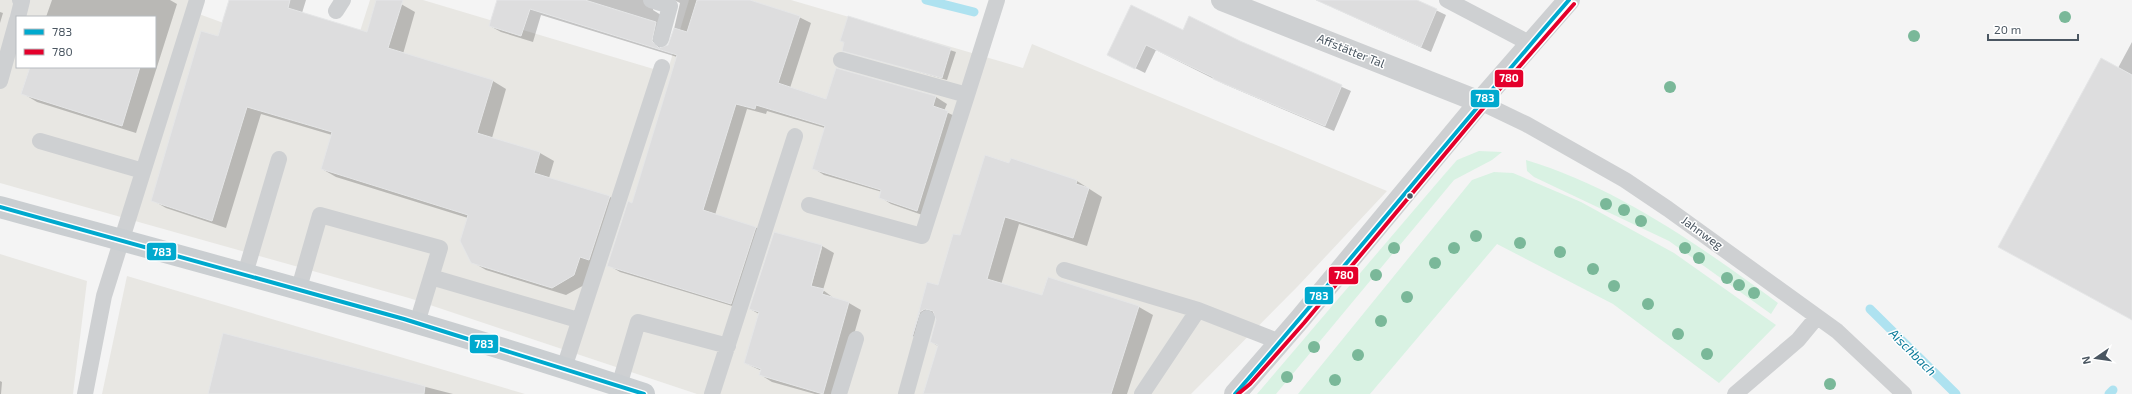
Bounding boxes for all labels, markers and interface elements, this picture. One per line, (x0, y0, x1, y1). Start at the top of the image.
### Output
legend (16, 16, 156, 68)
scale bar (1988, 16, 2078, 42)
text: 20 m (1994, 22, 2021, 36)
text: 783 (52, 24, 72, 38)
street label: Affstätter Tal (1316, 30, 1388, 70)
text: 780 (52, 44, 73, 58)
line badge: 780 (1494, 69, 1524, 88)
text: 780 (1499, 71, 1519, 84)
line badge: 783 (1470, 89, 1500, 108)
text: 783 (1476, 91, 1494, 104)
unlabelled marker (1405, 191, 1415, 201)
street label: Jahnweg (1679, 213, 1726, 252)
line badge: 783 (146, 242, 177, 261)
text: 783 (153, 245, 171, 258)
line badge: 780 (1328, 266, 1359, 285)
text: 780 (1334, 268, 1354, 281)
line badge: 783 (1304, 286, 1334, 305)
text: 783 (1310, 289, 1328, 302)
water label: Aischbach (1885, 324, 1940, 379)
line badge: 783 (469, 334, 499, 354)
text: 783 (475, 337, 493, 350)
north arrow (2076, 338, 2116, 378)
text: N (2079, 355, 2093, 366)

